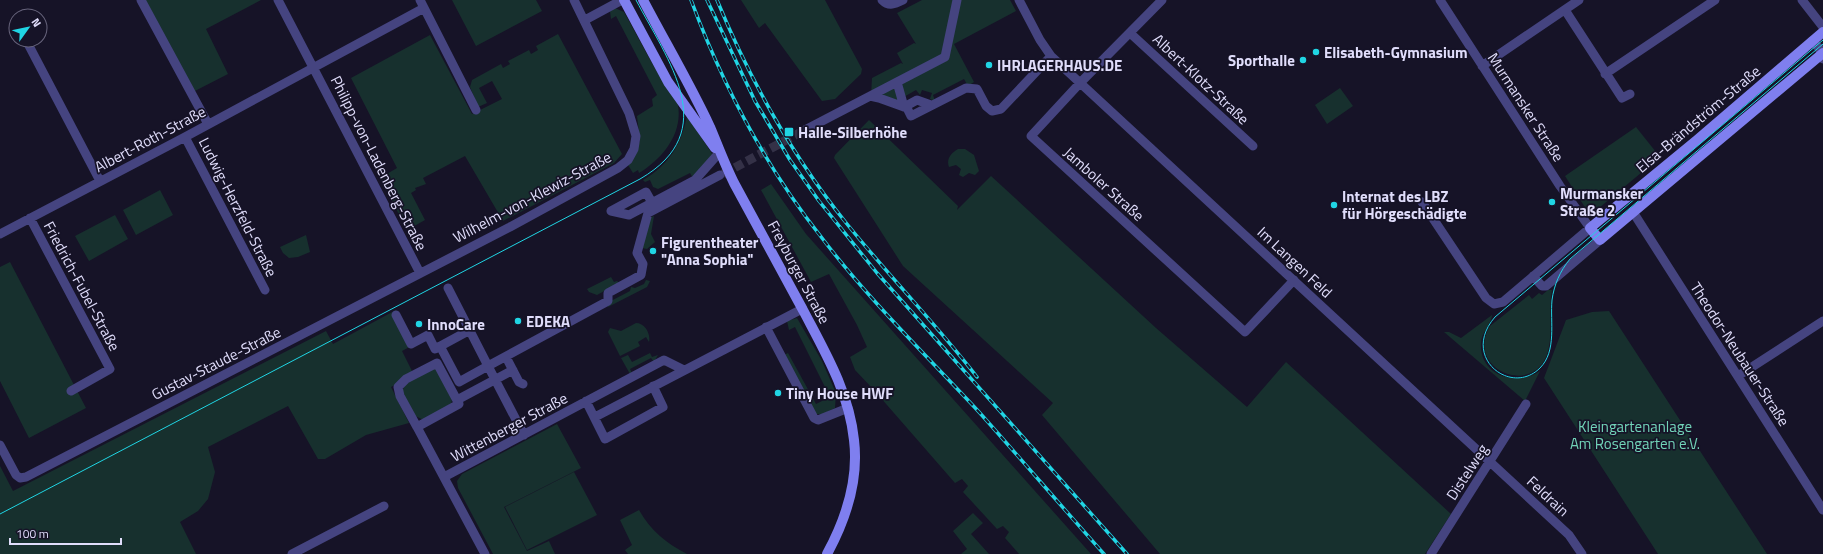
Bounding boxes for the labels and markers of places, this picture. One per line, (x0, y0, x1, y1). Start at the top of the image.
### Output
place label: Elisabeth-Gymnasium (1324, 41, 1468, 64)
marker: Elisabeth-Gymnasium (1311, 47, 1321, 57)
place label: Sporthalle (1228, 49, 1295, 72)
place label: IHRLAGERHAUS.DE (997, 54, 1122, 77)
marker: Sporthalle (1298, 55, 1308, 65)
marker: IHRLAGERHAUS.DE (984, 60, 994, 70)
place label: Halle-Silberhöhe (798, 121, 907, 144)
marker: Halle-Silberhöhe (783, 126, 795, 138)
place label: Murmansker Straße 2 (1560, 182, 1644, 222)
place label: Internat des LBZ für Hörgeschädigte (1342, 185, 1467, 225)
marker: Murmansker Straße 2 (1547, 197, 1557, 207)
marker: Internat des LBZ für Hörgeschädigte (1329, 200, 1339, 210)
place label: Figurentheater "Anna Sophia" (661, 231, 759, 271)
marker: Figurentheater "Anna Sophia" (648, 246, 658, 256)
place label: EDEKA (526, 310, 570, 333)
place label: InnoCare (427, 313, 485, 336)
marker: EDEKA (513, 316, 523, 326)
marker: InnoCare (414, 319, 424, 329)
place label: Tiny House HWF (786, 382, 893, 405)
marker: Tiny House HWF (773, 388, 783, 398)

